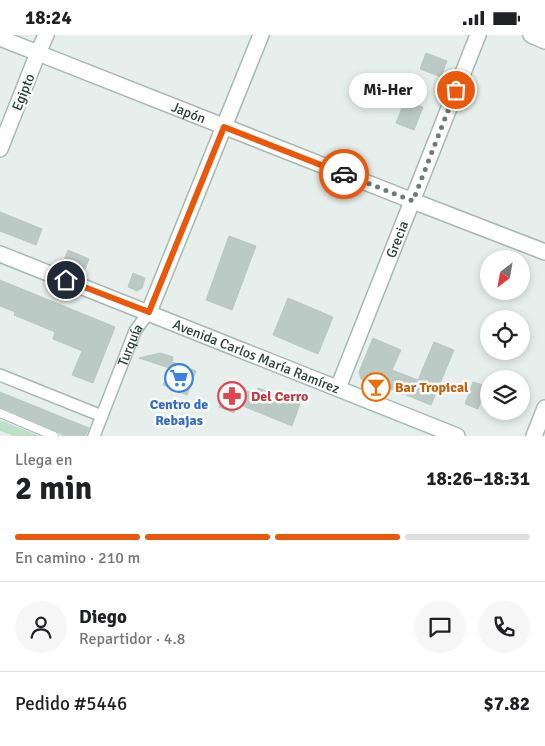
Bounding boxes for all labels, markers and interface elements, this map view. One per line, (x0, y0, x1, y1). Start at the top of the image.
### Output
text: 18:24 (25, 6, 72, 30)
pin (435, 69, 477, 111)
street label: Egipto (8, 71, 39, 113)
callout: Mi-Her (348, 73, 426, 107)
icon: bag (442, 76, 470, 104)
text: Mi-Her (363, 80, 413, 100)
street label: Japón (169, 99, 208, 127)
courier (319, 149, 369, 199)
icon: car (330, 160, 358, 188)
street label: Grecia (382, 218, 412, 261)
north arrow (480, 250, 530, 300)
map controls (480, 250, 530, 420)
pin (45, 259, 87, 301)
icon: home (52, 266, 80, 294)
button: locate (480, 310, 530, 360)
street label: Avenida Carlos María Ramírez (170, 316, 342, 397)
street label: Turquía (114, 320, 147, 369)
supermarket icon: Centro de Rebajas (164, 363, 194, 393)
button: layers (480, 370, 530, 420)
bar icon: Bar Tropical (361, 372, 391, 402)
place label: Bar Tropical (395, 379, 469, 396)
pharmacy icon: Del Cerro (217, 381, 247, 411)
place label: Del Cerro (251, 388, 308, 405)
place label: Centro de Rebajas (150, 396, 208, 429)
text: Llega en (15, 450, 73, 470)
text: 18:26–18:31 (426, 467, 530, 491)
text: 2 min (15, 469, 92, 508)
text: En camino · 210 m (15, 548, 140, 568)
button: person (15, 601, 67, 653)
button: chat (414, 601, 466, 653)
button: phone (478, 601, 530, 653)
text: Diego (79, 605, 127, 629)
text: Repartidor · 4.8 (79, 629, 185, 649)
text: Pedido #5446 (15, 692, 127, 716)
text: $7.82 (484, 692, 530, 716)

